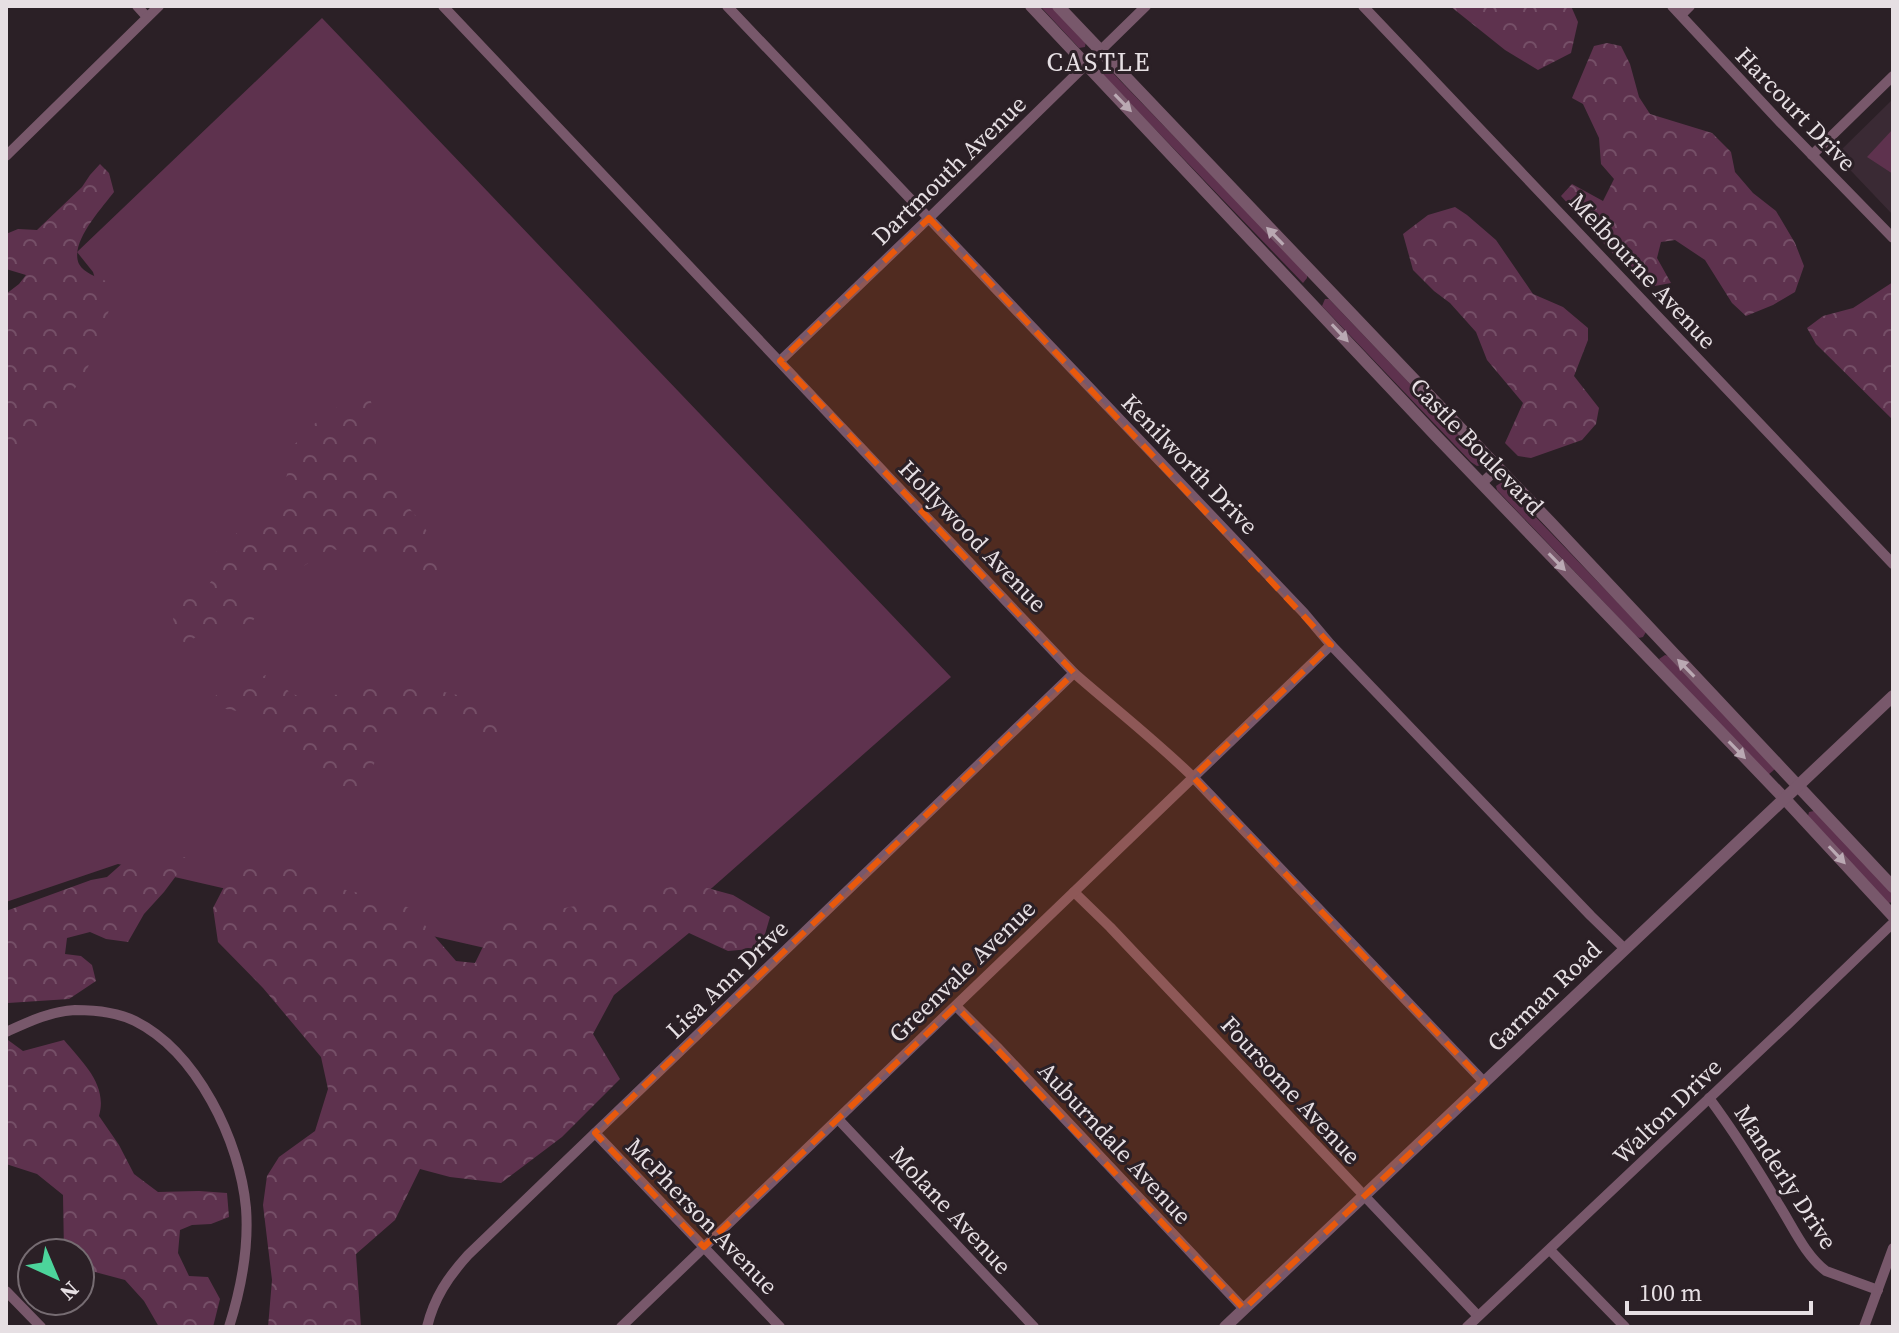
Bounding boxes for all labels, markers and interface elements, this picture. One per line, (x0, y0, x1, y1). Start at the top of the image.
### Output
street label: Harcourt Drive (1728, 40, 1864, 178)
district label: CASTLE (1046, 44, 1152, 80)
street label: Dartmouth Avenue (865, 88, 1033, 252)
one-way arrow (1113, 93, 1132, 112)
street label: Melbourne Avenue (1562, 186, 1724, 356)
one-way arrow (1267, 227, 1285, 246)
one-way arrow (1331, 323, 1349, 342)
street label: Castle Boulevard (1403, 370, 1551, 522)
street label: Kenilworth Drive (1114, 386, 1266, 542)
street label: Hollywood Avenue (892, 453, 1054, 619)
one-way arrow (1548, 552, 1566, 571)
one-way arrow (1678, 658, 1696, 677)
one-way arrow (1728, 740, 1746, 759)
one-way arrow (1827, 846, 1845, 865)
street label: Greenvale Avenue (881, 892, 1043, 1050)
street label: Lisa Ann Drive (659, 912, 795, 1046)
street label: Garman Road (1480, 933, 1609, 1059)
street label: Foursome Avenue (1214, 1009, 1368, 1171)
street label: Walton Drive (1605, 1051, 1729, 1171)
street label: Auburndale Avenue (1031, 1055, 1199, 1231)
street label: Manderly Drive (1727, 1098, 1845, 1256)
street label: McPherson Avenue (619, 1130, 785, 1302)
street label: Molane Avenue (883, 1139, 1019, 1281)
north arrow (16, 1237, 96, 1317)
scale bar (1627, 1265, 1811, 1315)
text: N (54, 1275, 86, 1308)
text: 100 m (1639, 1276, 1702, 1309)

